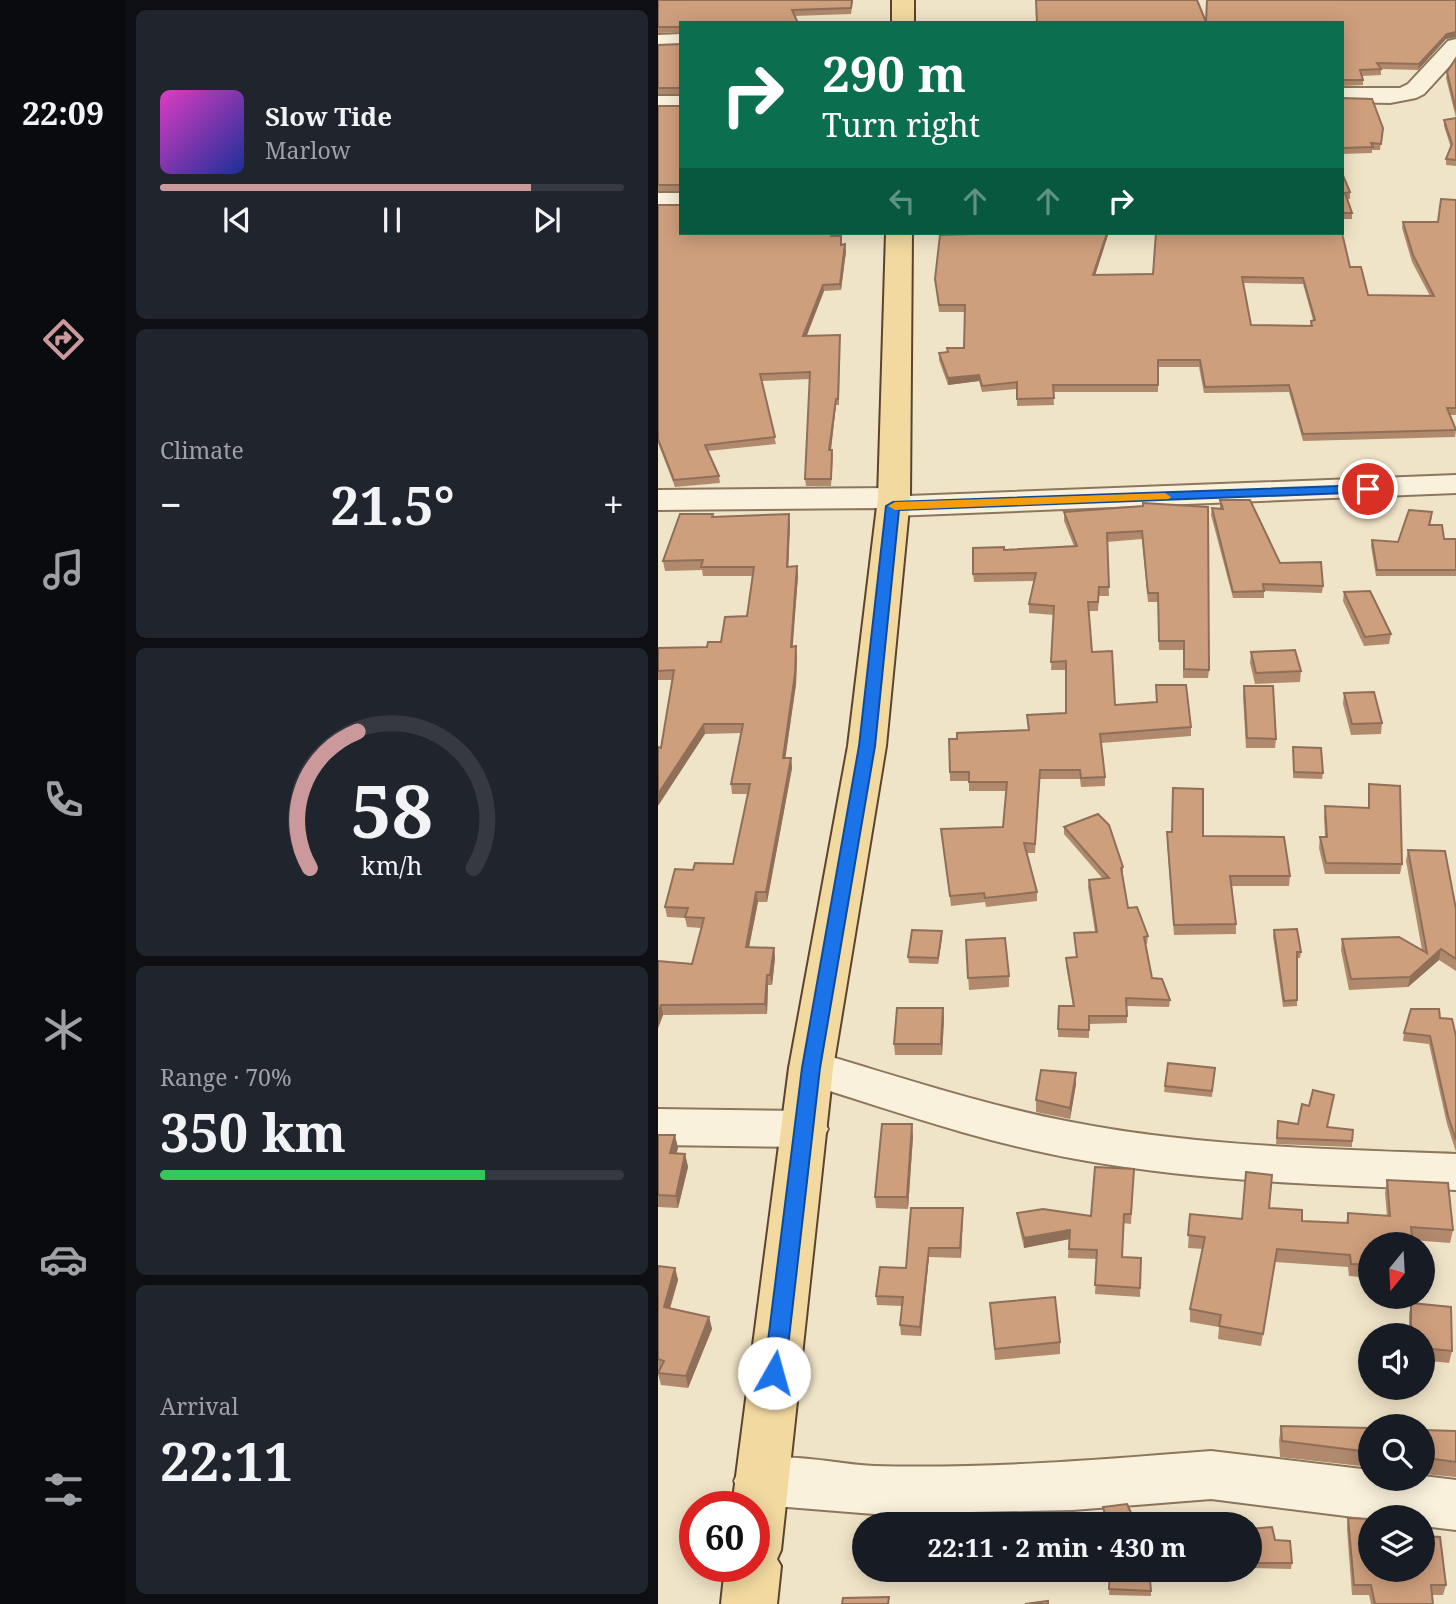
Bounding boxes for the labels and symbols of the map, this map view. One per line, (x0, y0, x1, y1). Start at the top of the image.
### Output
pin (1338, 459, 1398, 519)
north arrow (1358, 1232, 1435, 1309)
position arrow (737, 1336, 811, 1410)
speed limit sign: 60 (679, 1491, 770, 1582)

